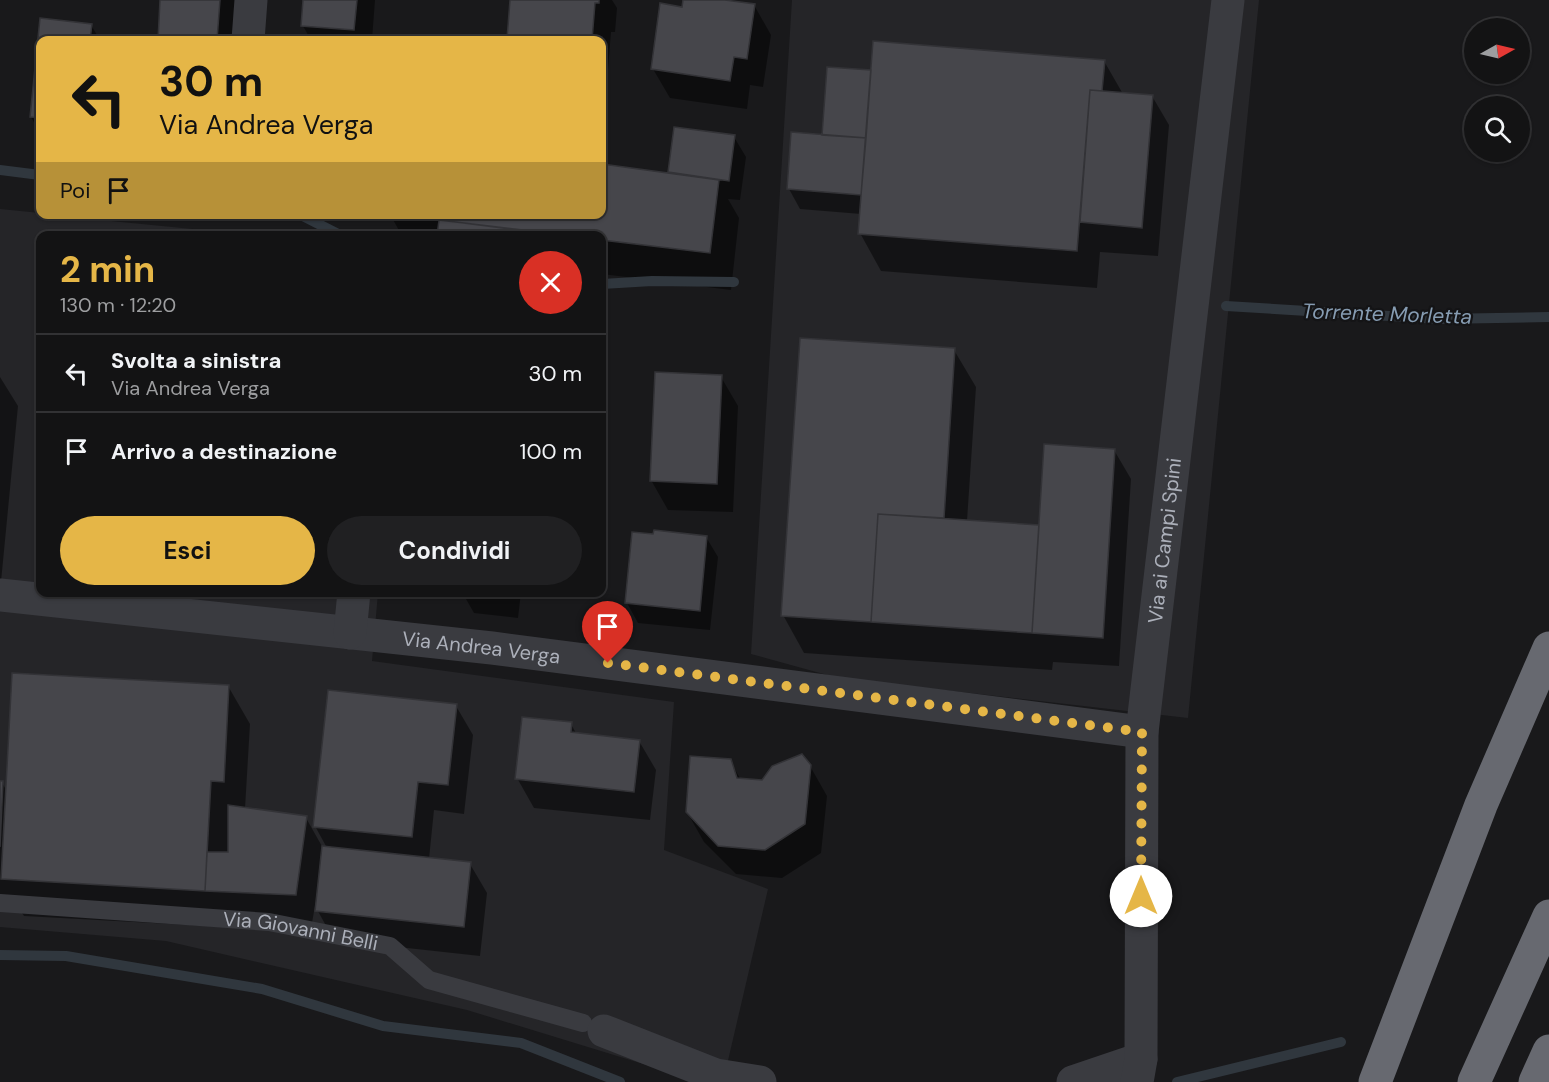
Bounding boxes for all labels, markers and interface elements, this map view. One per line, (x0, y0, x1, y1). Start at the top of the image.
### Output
north arrow (1464, 18, 1530, 84)
map controls (1464, 18, 1530, 162)
text: 30 m (159, 54, 263, 109)
icon: left (60, 60, 138, 138)
button: search (1464, 96, 1530, 162)
text: Via Andrea Verga (159, 107, 374, 142)
icon: arrive (102, 174, 135, 207)
text: Poi (60, 176, 90, 205)
text: 2 min (60, 246, 155, 293)
button: close (519, 251, 582, 314)
text: 130 m · 12:20 (60, 292, 176, 318)
water label: Torrente Morletta (1301, 297, 1473, 331)
text: Svolta a sinistra (111, 346, 281, 375)
icon: left (60, 357, 93, 390)
text: 30 m (528, 359, 582, 388)
text: Via Andrea Verga (111, 375, 270, 401)
icon: arrive (60, 435, 93, 468)
text: Arrivo a destinazione (111, 437, 337, 466)
text: 100 m (520, 437, 582, 466)
street label: Via ai Campi Spini (1142, 456, 1187, 625)
button: Esci (60, 516, 315, 585)
button: Condividi (327, 516, 582, 585)
pin (582, 601, 633, 663)
icon: arrive (591, 610, 624, 643)
street label: Via Andrea Verga (401, 625, 562, 670)
position arrow (1109, 864, 1173, 928)
street label: Via Giovanni Belli (222, 906, 380, 956)

